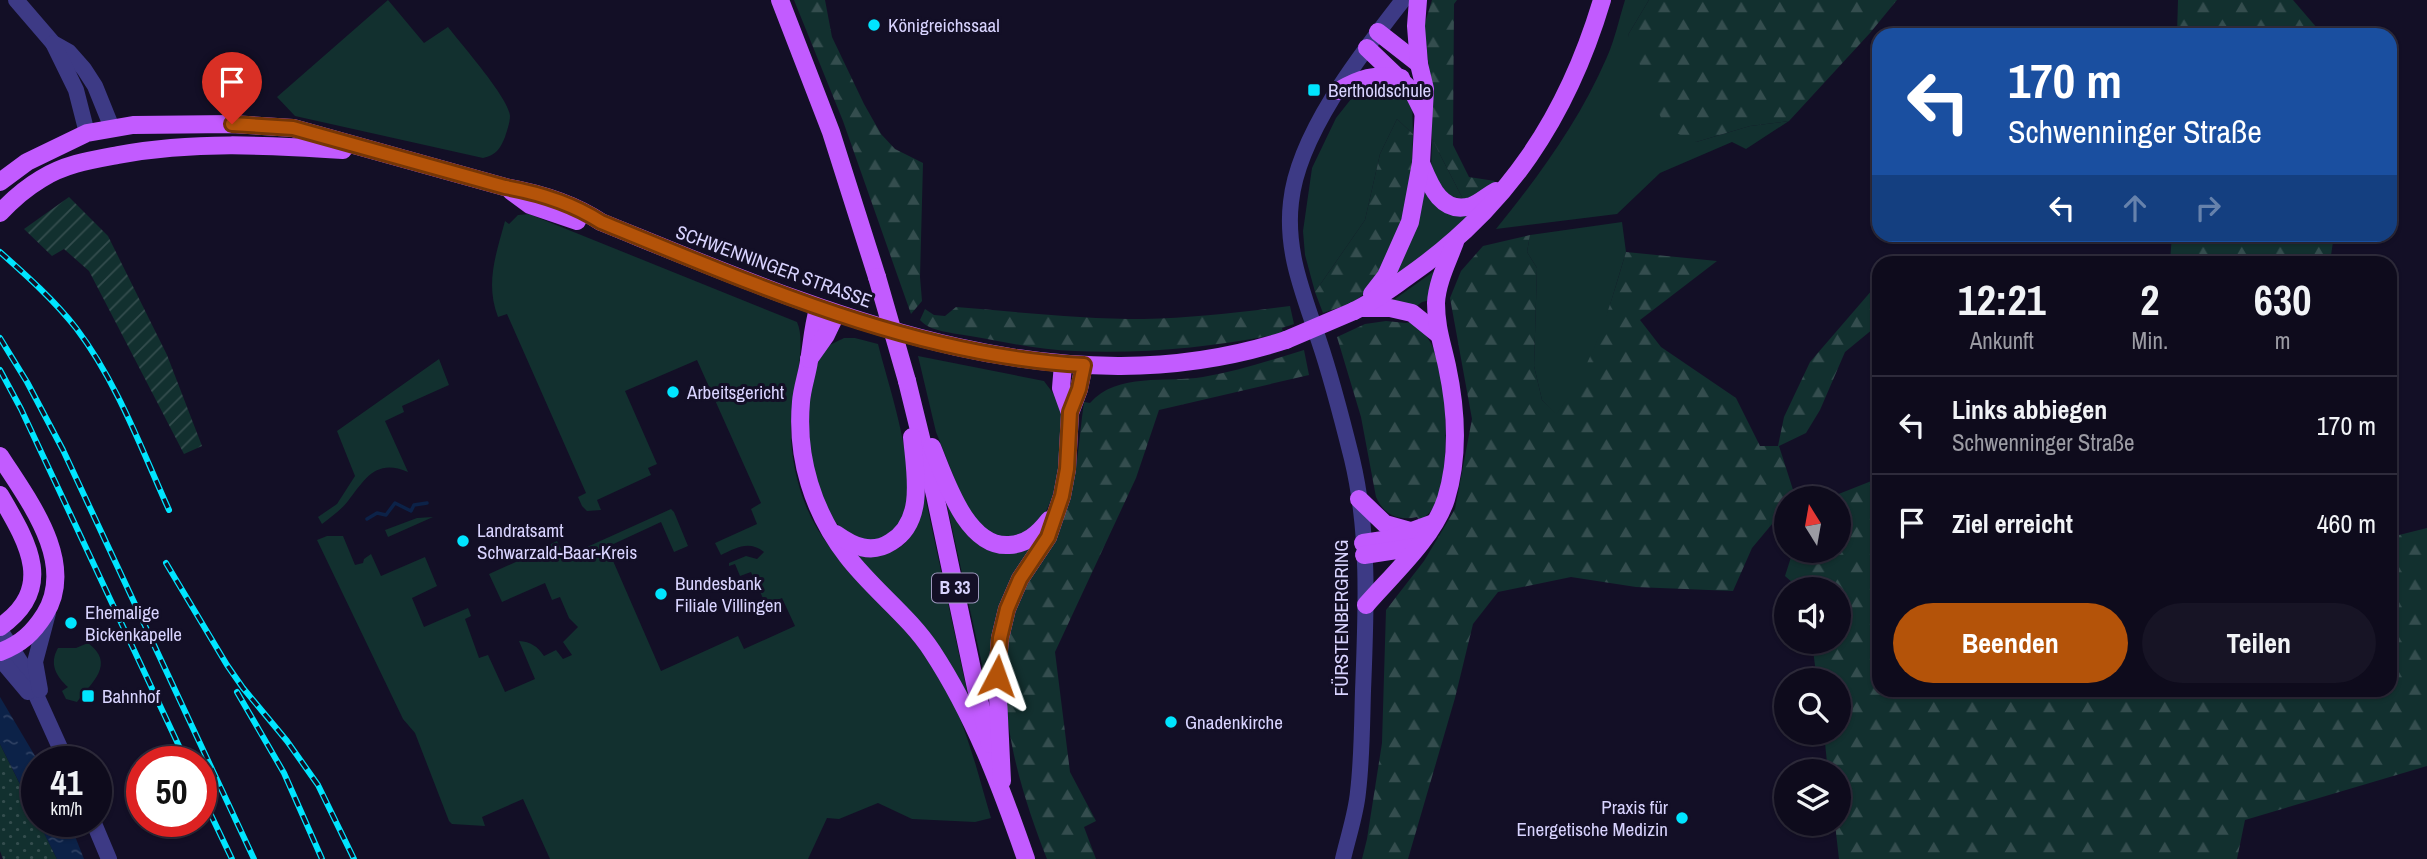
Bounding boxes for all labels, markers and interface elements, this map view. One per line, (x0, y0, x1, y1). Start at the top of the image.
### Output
place label: Königreichssaal (888, 12, 1000, 38)
marker: Königreichssaal (866, 17, 882, 33)
text: 170 m (2008, 47, 2122, 113)
pin (202, 52, 262, 124)
icon: left (1893, 56, 1984, 147)
icon: arrive (213, 63, 251, 101)
place label: Bertholdschule (1328, 77, 1431, 103)
marker: Bertholdschule (1306, 82, 1322, 98)
text: Schwenninger Straße (2008, 110, 2262, 153)
icon: left (2043, 189, 2081, 227)
icon: ahead (2116, 189, 2154, 227)
icon: right (2189, 189, 2227, 227)
street label: SCHWENNINGER STRASSE (672, 218, 876, 314)
text: 12:21 (1958, 272, 2046, 328)
text: 2 (2140, 272, 2159, 328)
text: 630 (2254, 272, 2311, 328)
text: Ankunft (1970, 325, 2034, 356)
text: Min. (2131, 325, 2168, 356)
text: m (2275, 325, 2290, 356)
place label: Arbeitsgericht (686, 379, 785, 405)
marker: Arbeitsgericht (665, 384, 681, 400)
text: Links abbiegen (1952, 392, 2107, 427)
icon: left (1893, 406, 1931, 444)
text: 170 m (2317, 408, 2376, 443)
text: Schwenninger Straße (1952, 427, 2134, 458)
north arrow (1774, 486, 1852, 564)
map controls (1774, 486, 1851, 836)
icon: arrive (1893, 504, 1931, 542)
text: Ziel erreicht (1952, 506, 2073, 541)
text: 460 m (2317, 506, 2376, 541)
place label: Landratsamt Schwarzald-Baar-Kreis (477, 517, 637, 565)
marker: Landratsamt Schwarzald-Baar-Kreis (455, 533, 471, 549)
street label: FÜRSTENBERGRING (1328, 540, 1354, 696)
place label: Bundesbank Filiale Villingen (675, 570, 782, 618)
road number: B 33 (932, 574, 978, 602)
button: sound (1774, 577, 1851, 654)
marker: Bundesbank Filiale Villingen (653, 586, 669, 602)
place label: Ehemalige Bickenkapelle (85, 599, 182, 647)
button: Beenden (1893, 603, 2128, 683)
button: Teilen (2142, 603, 2376, 683)
marker: Ehemalige Bickenkapelle (63, 615, 79, 631)
position arrow (960, 639, 1034, 713)
button: search (1774, 668, 1851, 745)
place label: Bahnhof (102, 683, 161, 709)
marker: Bahnhof (80, 688, 96, 704)
place label: Gnadenkirche (1185, 709, 1283, 735)
marker: Gnadenkirche (1163, 714, 1179, 730)
speed limit sign: 50 (126, 746, 217, 837)
text: 41 (51, 759, 82, 806)
button: layers (1774, 759, 1851, 836)
place label: Praxis für Energetische Medizin (1516, 794, 1669, 842)
text: km/h (51, 796, 83, 821)
marker: Praxis für Energetische Medizin (1674, 810, 1690, 826)

